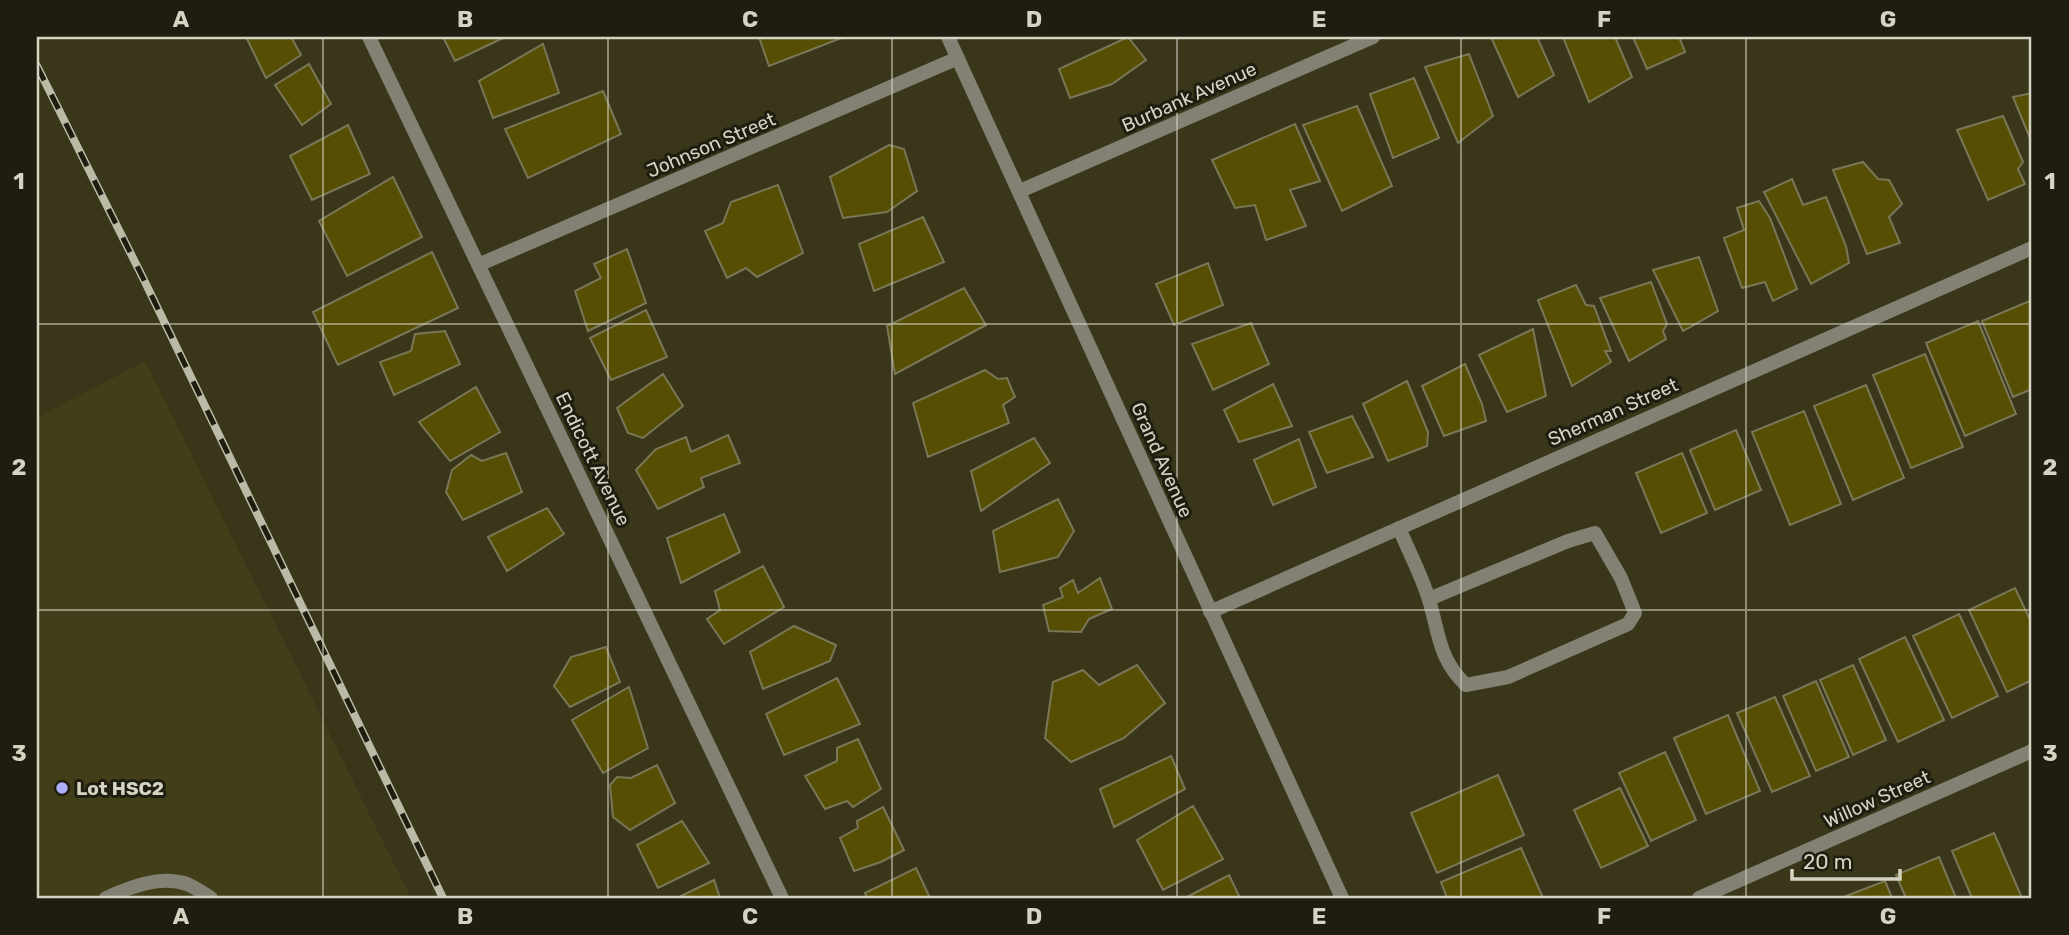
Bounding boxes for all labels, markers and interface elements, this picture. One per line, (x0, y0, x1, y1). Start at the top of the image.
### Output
text: A (173, 5, 190, 33)
text: B (457, 5, 473, 33)
text: C (742, 5, 758, 33)
text: D (1026, 5, 1042, 33)
text: E (1312, 5, 1326, 33)
text: F (1597, 5, 1611, 33)
text: G (1880, 5, 1896, 33)
street label: Burbank Avenue (1118, 57, 1260, 137)
street label: Johnson Street (643, 107, 779, 182)
text: 1 (13, 167, 25, 195)
text: 1 (2044, 167, 2056, 195)
street label: Sherman Street (1544, 373, 1682, 451)
street label: Endicott Avenue (551, 388, 635, 530)
street label: Grand Avenue (1126, 399, 1198, 521)
text: 2 (12, 453, 26, 481)
text: 2 (2043, 453, 2057, 481)
text: 3 (11, 739, 27, 767)
text: 3 (2042, 739, 2058, 767)
street label: Willow Street (1820, 765, 1934, 833)
place label: Lot HSC2 (76, 777, 164, 800)
marker: Lot HSC2 (54, 780, 70, 796)
scale bar (1792, 837, 1901, 881)
text: 20 m (1803, 849, 1852, 874)
text: A (173, 902, 190, 930)
text: B (457, 902, 473, 930)
text: C (742, 902, 758, 930)
text: D (1026, 902, 1042, 930)
text: E (1312, 902, 1326, 930)
text: F (1597, 902, 1611, 930)
text: G (1880, 902, 1896, 930)

